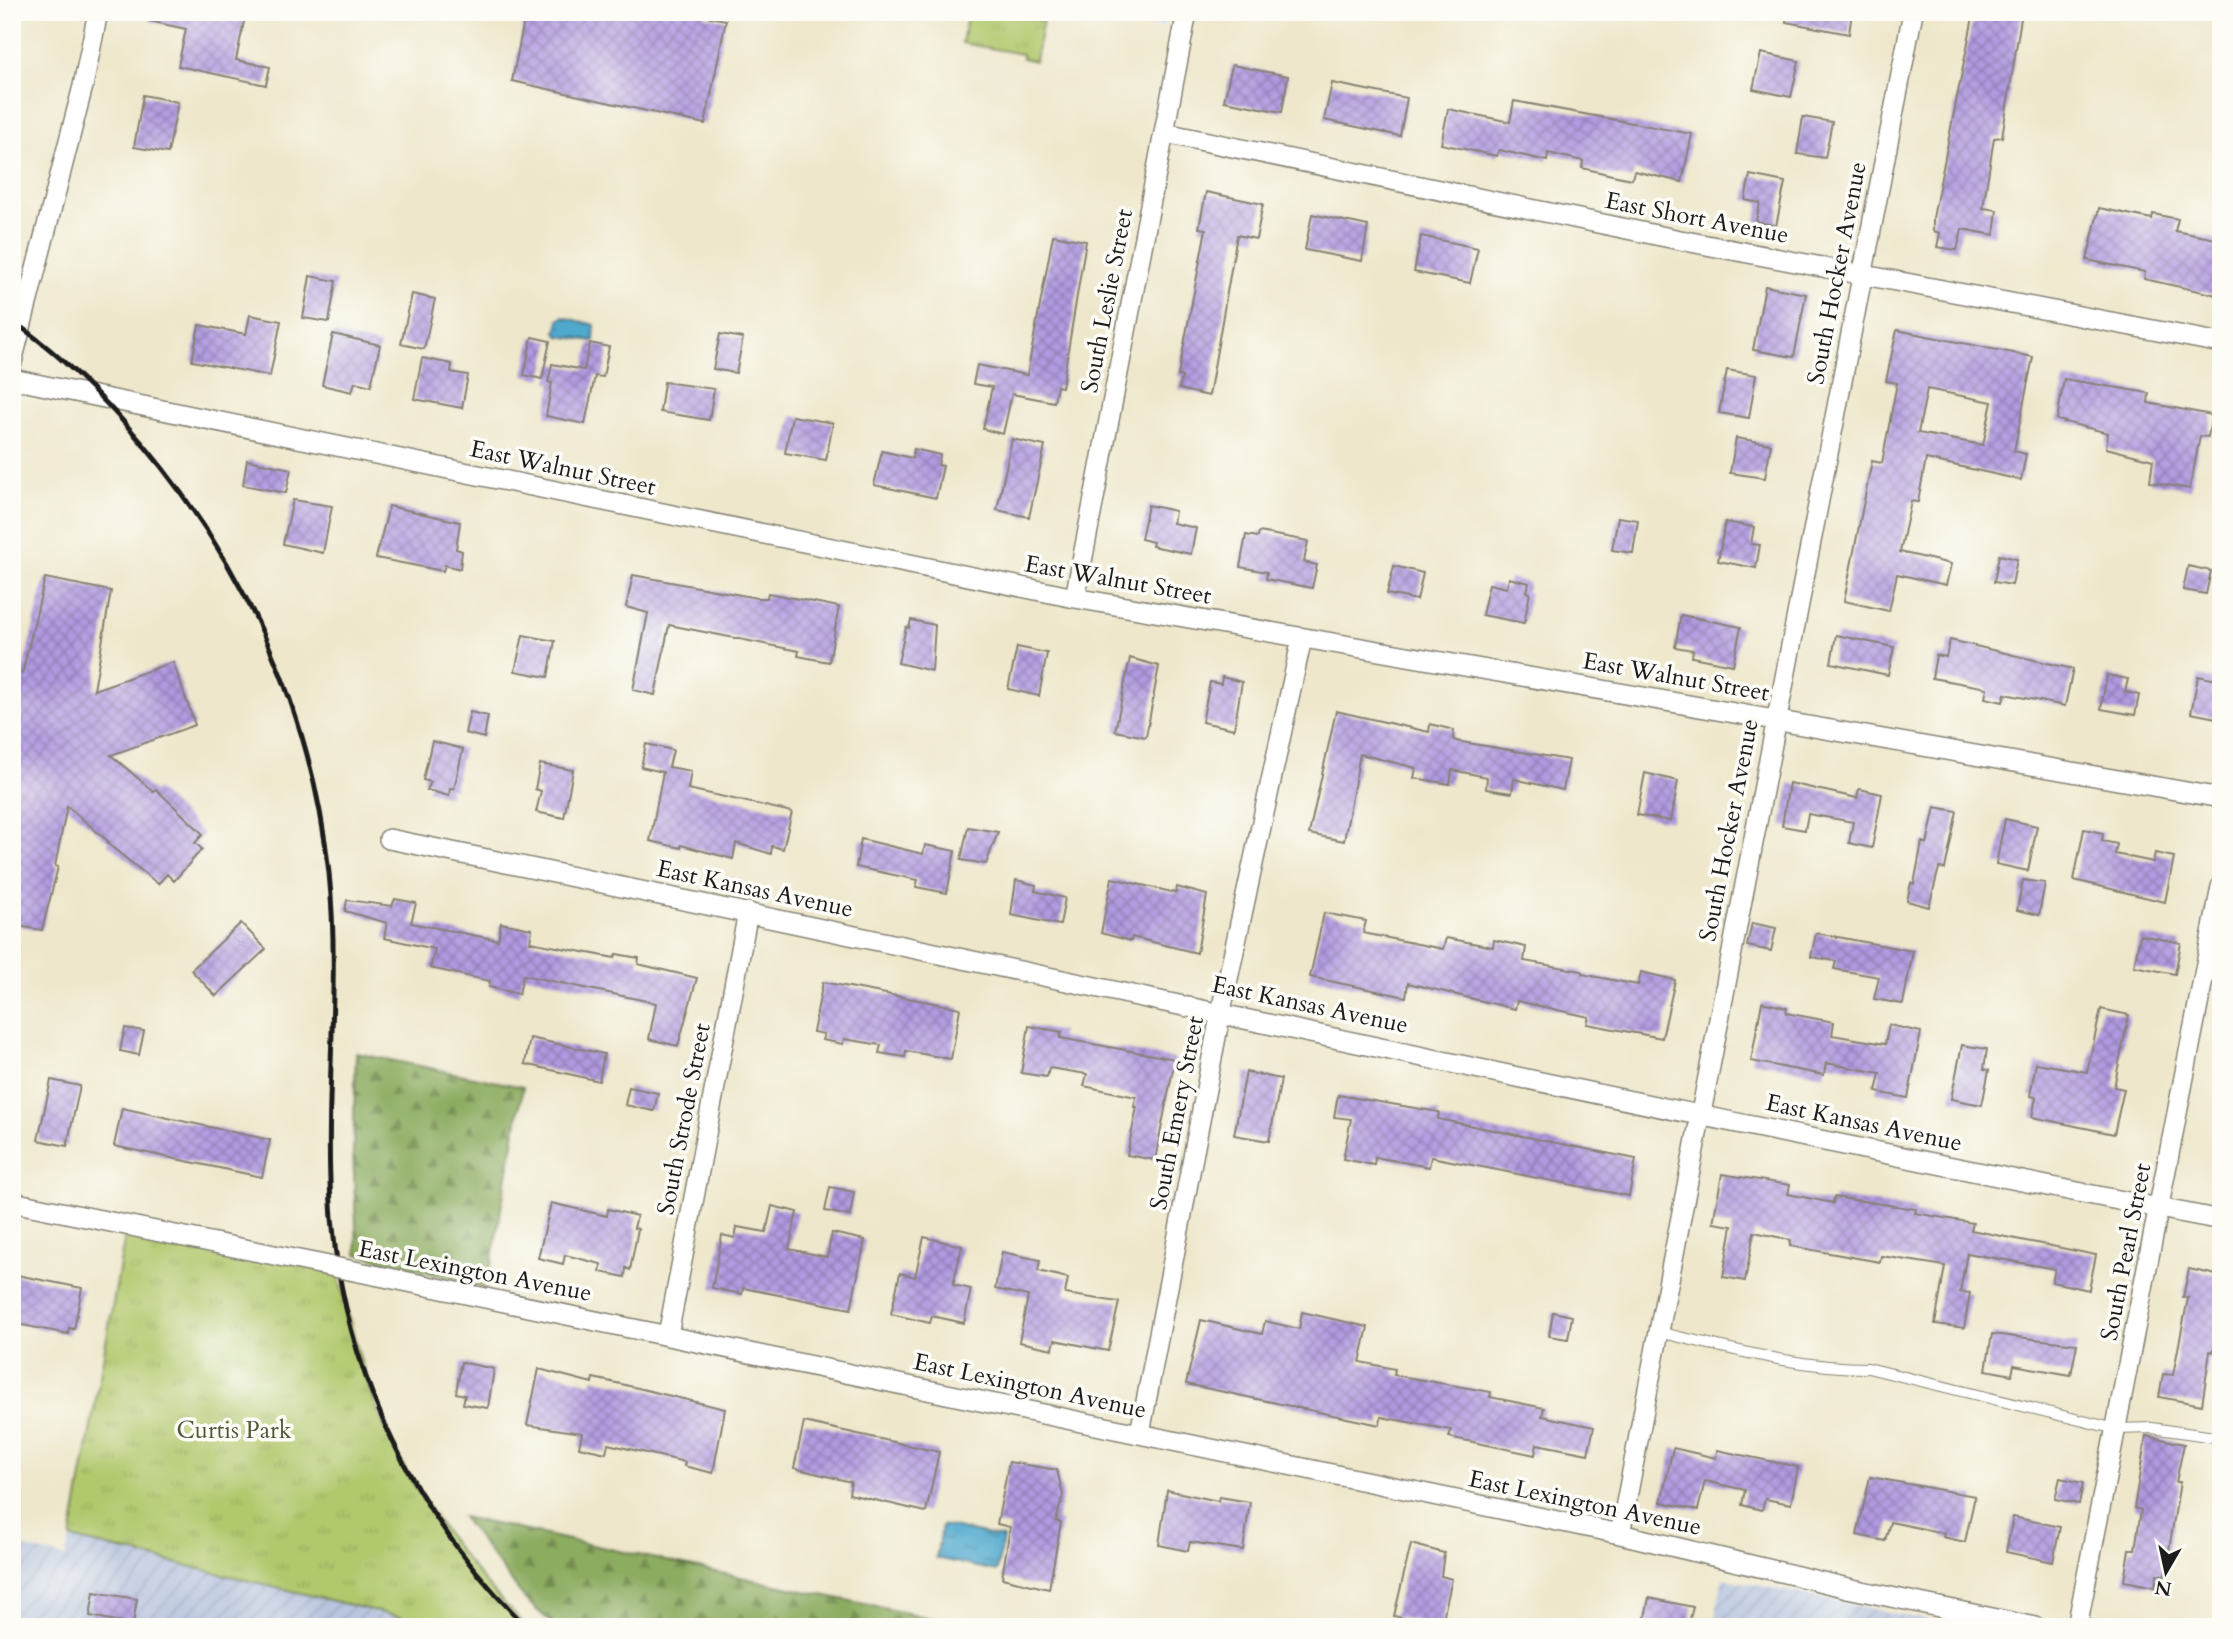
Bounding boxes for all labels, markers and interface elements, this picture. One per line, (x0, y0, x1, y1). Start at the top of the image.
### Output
street label: South Hocker Avenue (1799, 159, 1875, 387)
street label: East Short Avenue (1603, 184, 1791, 252)
street label: South Leslie Street (1073, 206, 1141, 396)
street label: East Walnut Street (467, 432, 659, 504)
street label: East Walnut Street (1022, 547, 1214, 613)
street label: East Walnut Street (1580, 644, 1772, 710)
street label: South Hocker Avenue (1691, 716, 1767, 944)
street label: East Kansas Avenue (654, 852, 856, 926)
street label: East Kansas Avenue (1209, 968, 1411, 1042)
street label: South Emery Street (1142, 1013, 1212, 1213)
street label: South Strode Street (649, 1020, 719, 1218)
street label: East Kansas Avenue (1763, 1086, 1965, 1160)
street label: South Pearl Street (2093, 1160, 2159, 1343)
street label: East Lexington Avenue (356, 1232, 594, 1310)
street label: East Lexington Avenue (911, 1345, 1149, 1427)
park label: Curtis Park (176, 1414, 292, 1447)
street label: East Lexington Avenue (1466, 1462, 1704, 1544)
north arrow (2132, 1538, 2202, 1608)
text: N (2153, 1574, 2174, 1602)

